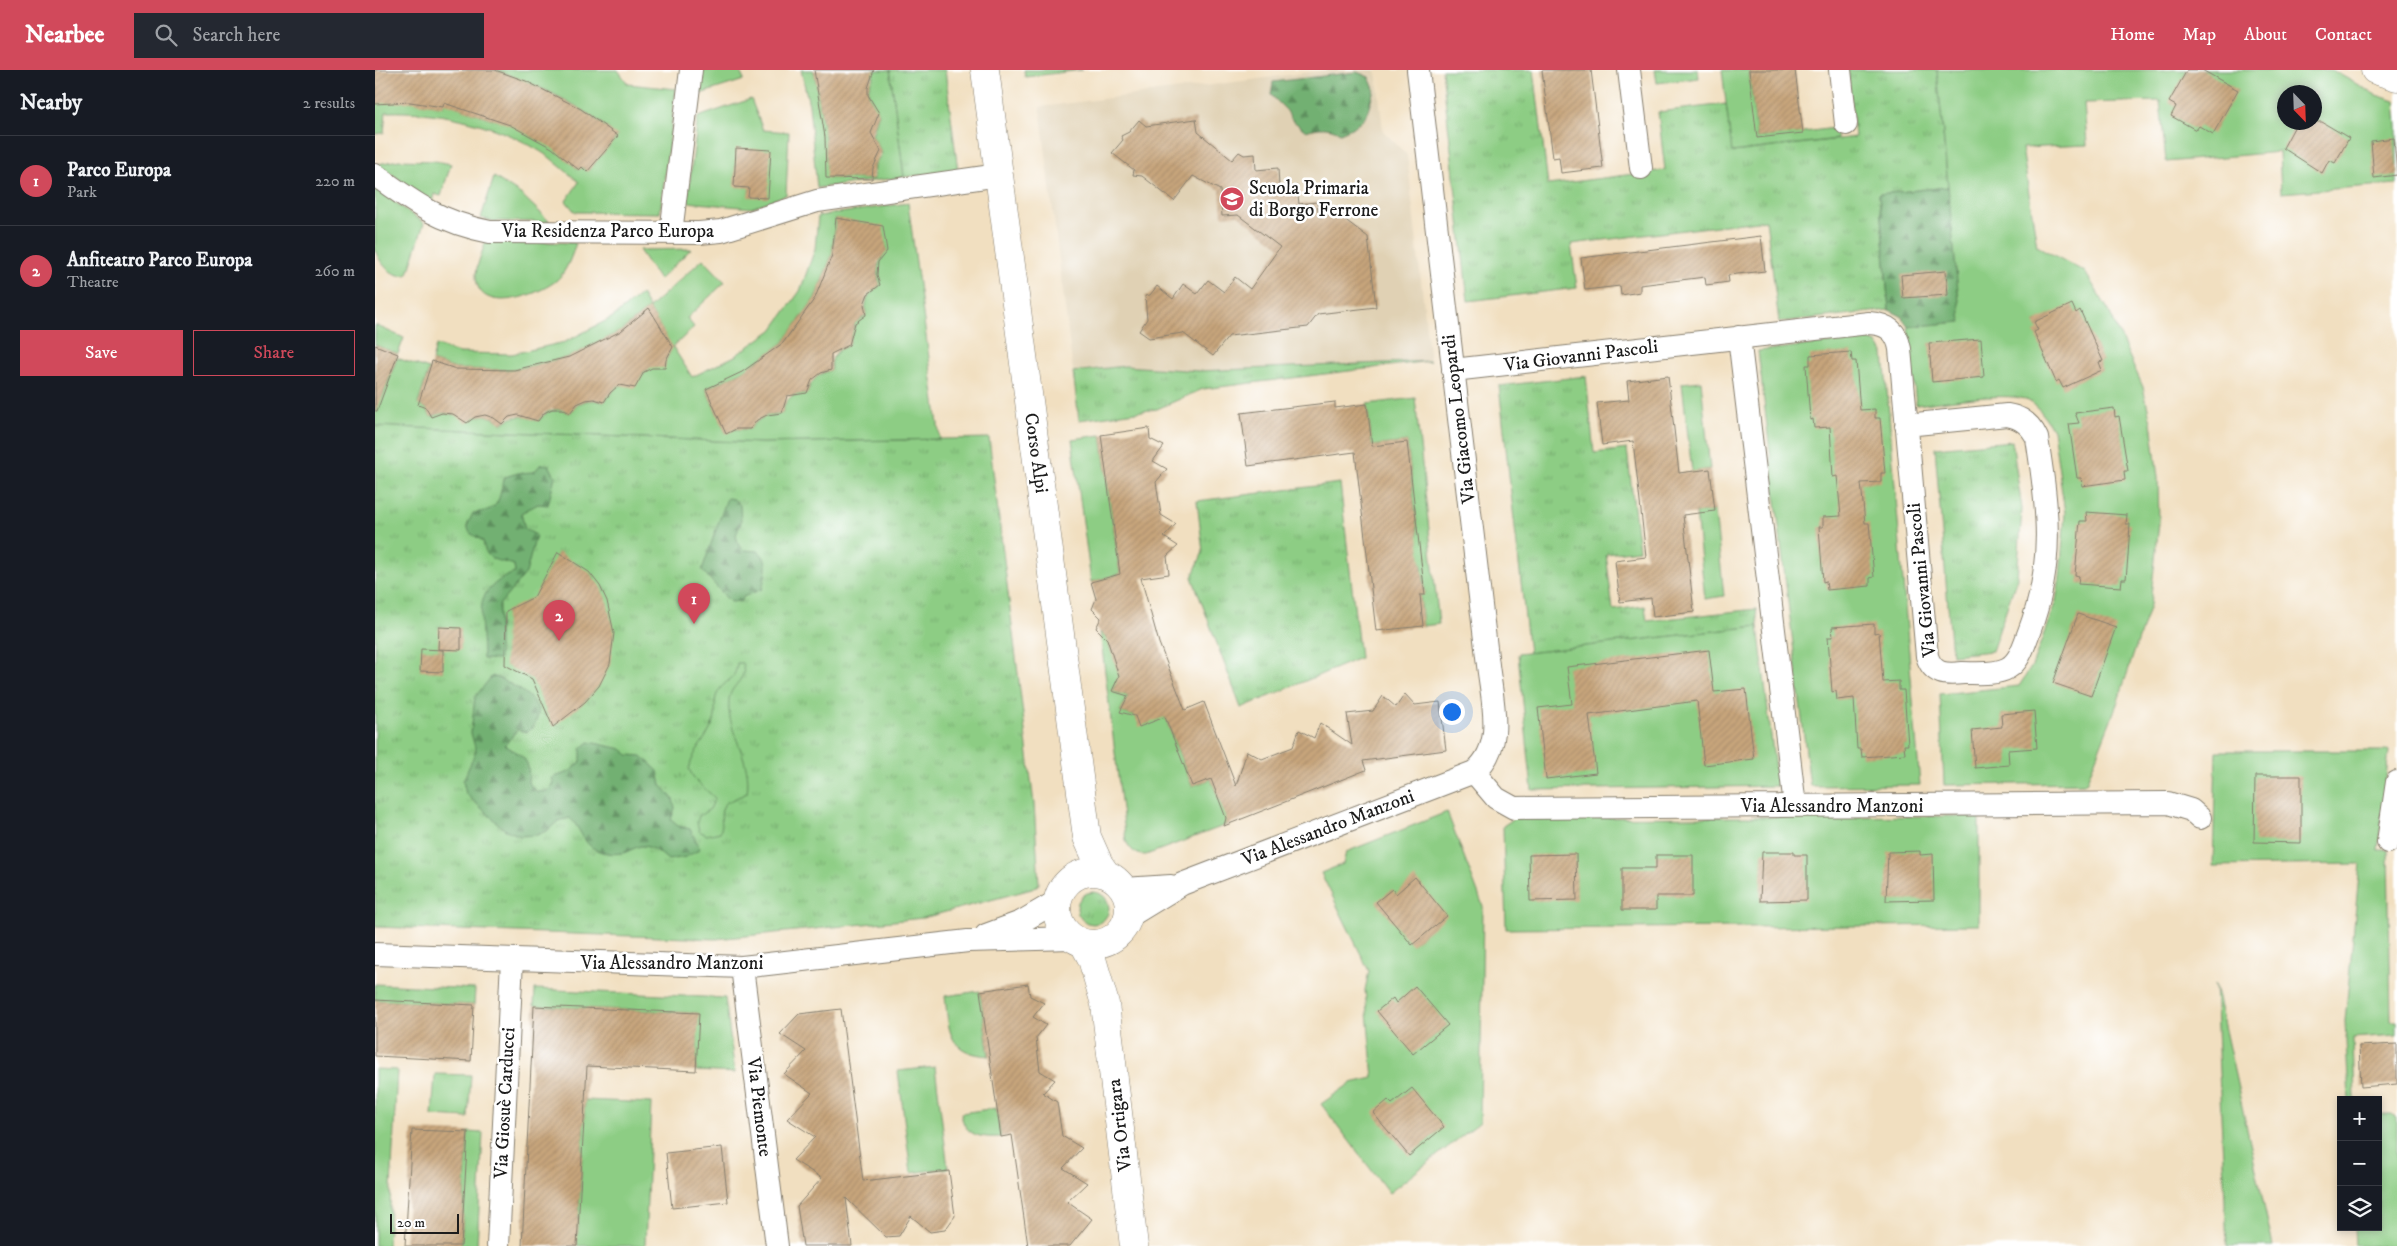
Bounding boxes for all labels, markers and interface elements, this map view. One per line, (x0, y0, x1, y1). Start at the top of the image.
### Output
search box (134, 13, 484, 58)
text: Nearbee (25, 20, 104, 50)
icon: search (152, 21, 180, 49)
text: Search here (192, 24, 280, 47)
text: Home (2110, 24, 2155, 46)
text: Map (2183, 24, 2216, 46)
text: About (2244, 24, 2287, 46)
text: Contact (2315, 24, 2372, 46)
north arrow (2277, 85, 2322, 130)
text: Nearby (20, 90, 82, 116)
text: 2 results (303, 93, 355, 113)
text: Parco Europa (67, 159, 171, 182)
text: 1 (33, 171, 39, 191)
text: 220 m (315, 171, 355, 191)
place label: Scuola Primaria di Borgo Ferrone (1249, 177, 1379, 222)
text: Park (67, 182, 97, 202)
school or university icon: Scuola Primaria di Borgo Ferrone (1219, 186, 1245, 212)
street label: Via Residenza Parco Europa (501, 220, 714, 243)
text: Anfiteatro Parco Europa (67, 249, 252, 272)
text: 2 (32, 261, 40, 281)
text: 260 m (315, 261, 355, 281)
text: Theatre (67, 272, 119, 292)
button: Save (20, 330, 183, 376)
button: Share (193, 330, 355, 376)
street label: Via Giacomo Leopardi (1437, 333, 1481, 506)
street label: Via Giovanni Pascoli (1502, 335, 1659, 377)
street label: Corso Alpi (1019, 411, 1053, 495)
street label: Via Giovanni Pascoli (1902, 502, 1942, 659)
pin: 1 (678, 583, 710, 624)
pin: 2 (543, 600, 575, 641)
your location (1439, 699, 1465, 725)
street label: Via Alessandro Manzoni (1238, 784, 1417, 872)
street label: Via Alessandro Manzoni (1740, 795, 1923, 818)
street label: Via Alessandro Manzoni (580, 952, 763, 975)
street label: Via Giosuè Carducci (490, 1027, 520, 1180)
street label: Via Piemonte (741, 1055, 777, 1158)
street label: Via Ortigara (1103, 1077, 1137, 1174)
map controls (2337, 1096, 2382, 1231)
button: + (2337, 1096, 2382, 1141)
button: − (2337, 1141, 2382, 1186)
button: layers (2337, 1186, 2382, 1231)
scale bar (390, 1211, 459, 1234)
text: 20 m (397, 1214, 425, 1232)

